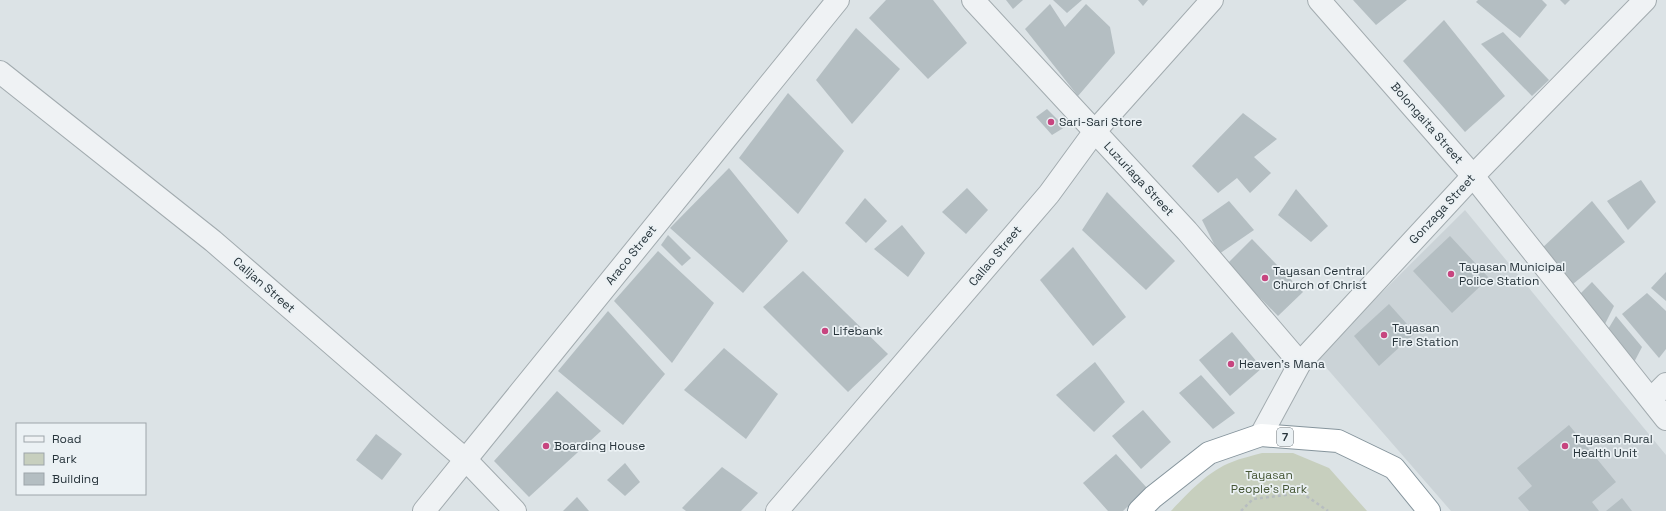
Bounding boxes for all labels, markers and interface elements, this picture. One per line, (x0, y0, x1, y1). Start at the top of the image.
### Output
street label: Bolongaita Street (1387, 79, 1467, 167)
place label: Sari-Sari Store (1059, 114, 1142, 130)
marker: Sari-Sari Store (1046, 117, 1056, 127)
street label: Luzuriaga Street (1100, 138, 1178, 220)
street label: Gonzaga Street (1405, 171, 1479, 247)
street label: Araco Street (602, 222, 660, 288)
street label: Callao Street (965, 222, 1025, 290)
street label: Calijan Street (230, 254, 298, 316)
place label: Tayasan Municipal Police Station (1459, 259, 1565, 289)
place label: Tayasan Central Church of Christ (1273, 263, 1367, 293)
marker: Tayasan Municipal Police Station (1446, 269, 1456, 279)
marker: Tayasan Central Church of Christ (1260, 273, 1270, 283)
place label: Tayasan Fire Station (1392, 320, 1459, 350)
place label: Lifebank (833, 323, 884, 339)
marker: Lifebank (820, 326, 830, 336)
marker: Tayasan Fire Station (1379, 330, 1389, 340)
place label: Heaven's Mana (1239, 356, 1325, 372)
marker: Heaven's Mana (1226, 359, 1236, 369)
legend (16, 423, 146, 495)
road number: 7 (1277, 428, 1293, 446)
text: Road (52, 431, 81, 447)
place label: Tayasan Rural Health Unit (1573, 431, 1653, 461)
place label: Boarding House (554, 438, 645, 454)
marker: Boarding House (541, 441, 551, 451)
marker: Tayasan Rural Health Unit (1560, 441, 1570, 451)
text: Park (52, 451, 77, 467)
park label: Tayasan People's Park (1231, 467, 1308, 497)
text: Building (52, 471, 99, 487)

